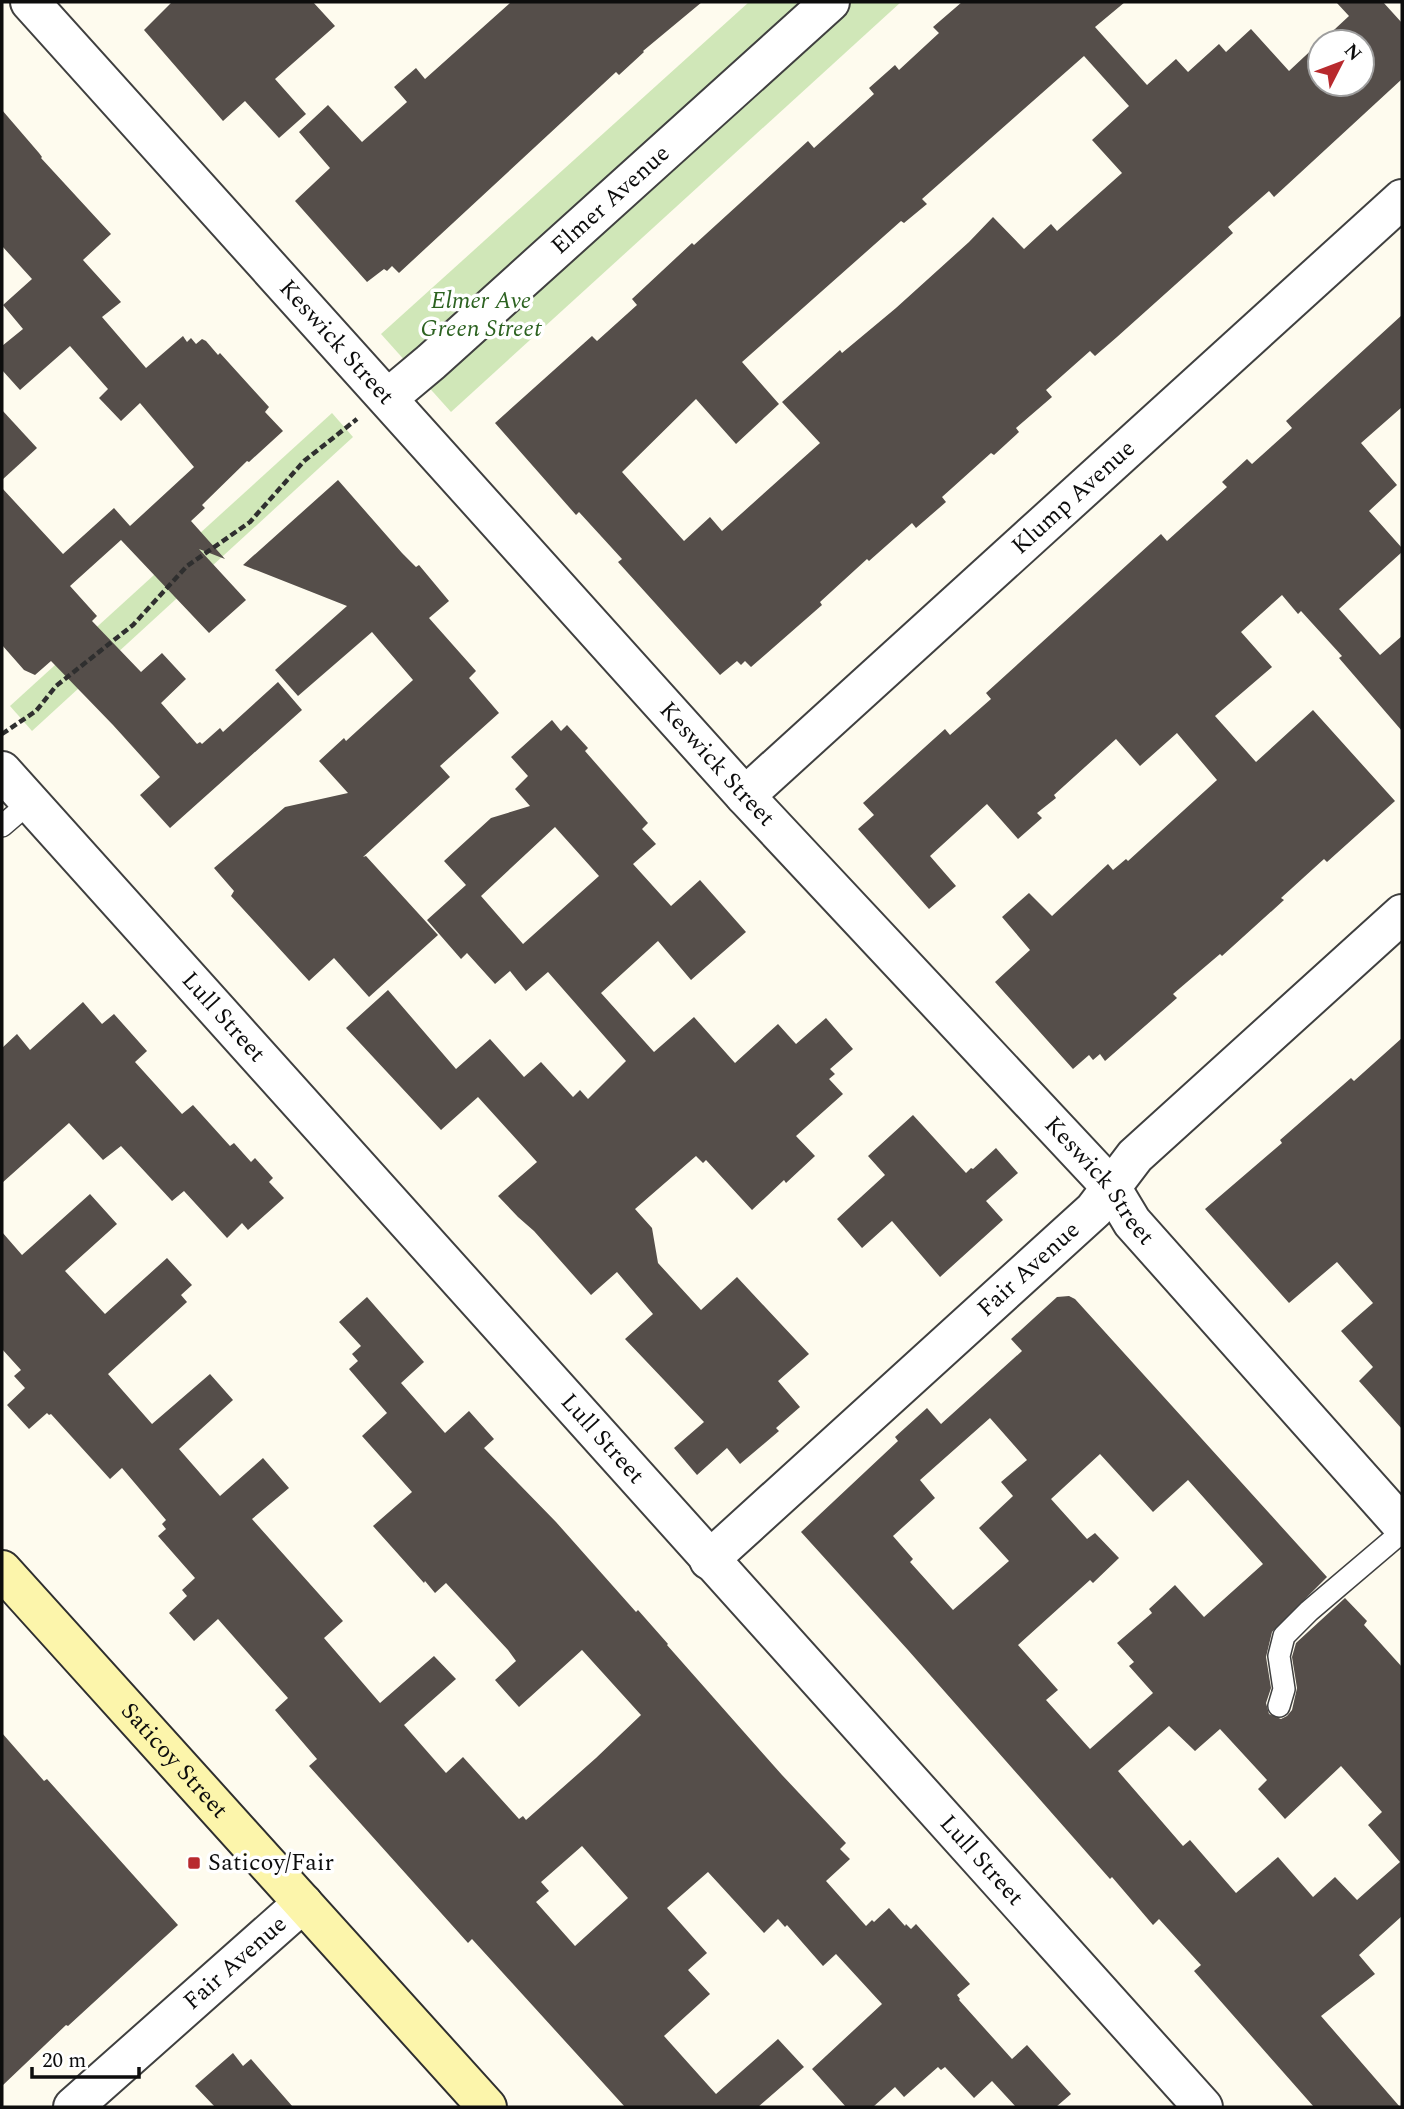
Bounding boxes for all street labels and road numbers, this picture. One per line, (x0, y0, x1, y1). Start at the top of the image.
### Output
street label: Elmer Avenue (543, 136, 678, 263)
street label: Keswick Street (270, 271, 403, 413)
street label: Klump Avenue (1003, 431, 1144, 563)
street label: Keswick Street (650, 694, 783, 835)
street label: Lull Street (173, 964, 274, 1071)
street label: Keswick Street (1036, 1108, 1163, 1254)
street label: Fair Avenue (969, 1213, 1088, 1326)
street label: Lull Street (552, 1385, 653, 1492)
street label: Saticoy Street (112, 1694, 237, 1827)
street label: Lull Street (931, 1807, 1032, 1914)
street label: Fair Avenue (175, 1907, 295, 2019)

